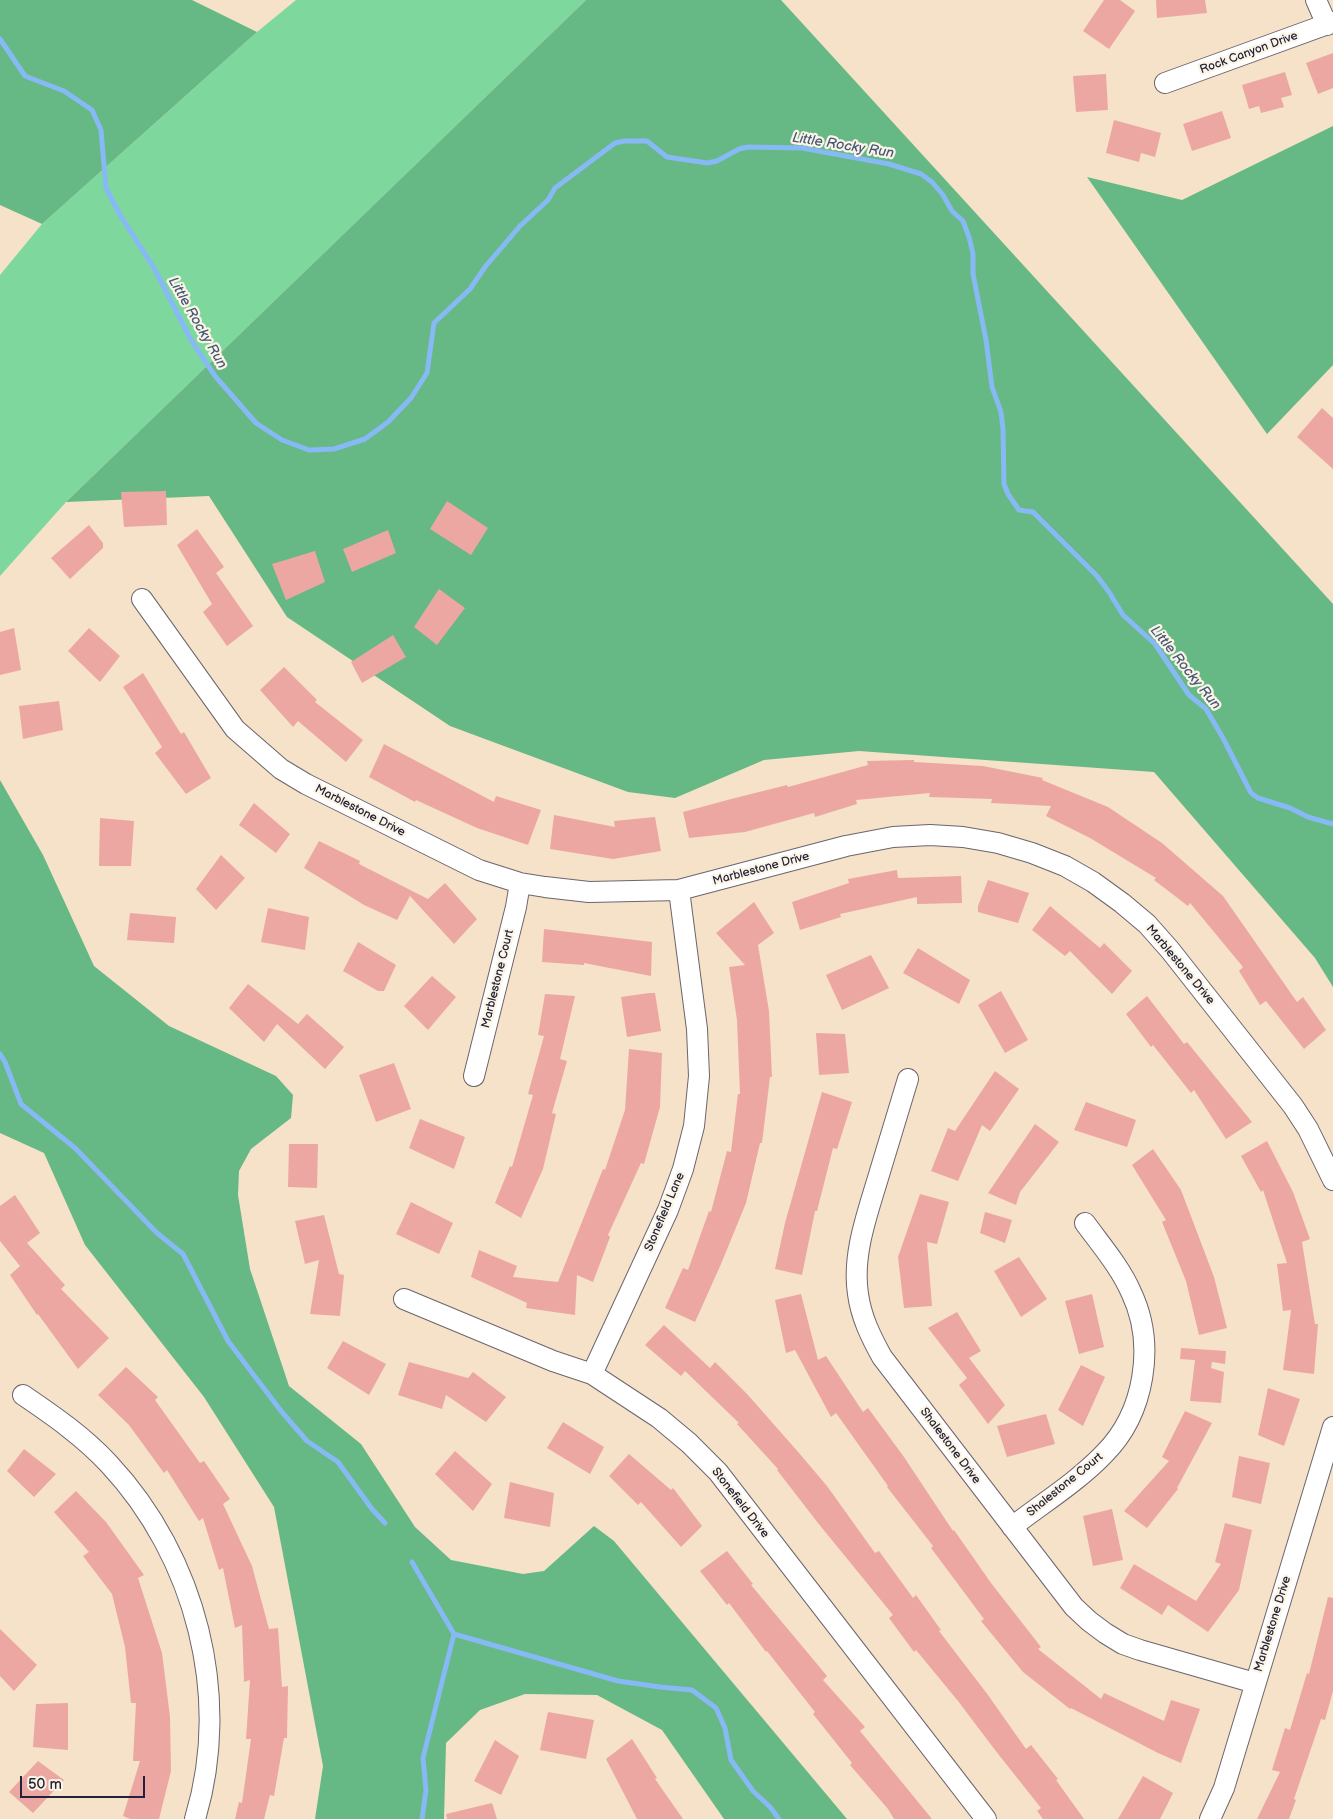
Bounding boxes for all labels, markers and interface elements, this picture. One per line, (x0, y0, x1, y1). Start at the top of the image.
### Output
street label: Rock Canyon Drive (1198, 29, 1300, 77)
water label: Little Rocky Run (791, 130, 895, 162)
water label: Little Rocky Run (164, 274, 230, 372)
water label: Little Rocky Run (1146, 623, 1224, 713)
street label: Marblestone Drive (312, 782, 408, 840)
street label: Marblestone Drive (711, 849, 811, 889)
street label: Marblestone Drive (1143, 922, 1217, 1008)
street label: Marblestone Court (479, 928, 517, 1030)
street label: Stonefield Lane (642, 1170, 688, 1254)
street label: Shalestone Drive (917, 1405, 983, 1487)
street label: Shalestone Court (1024, 1450, 1106, 1520)
street label: Stonefield Drive (708, 1465, 772, 1541)
street label: Marblestone Drive (1252, 1574, 1294, 1674)
scale bar (22, 1766, 148, 1798)
text: 50 m (28, 1775, 62, 1794)

